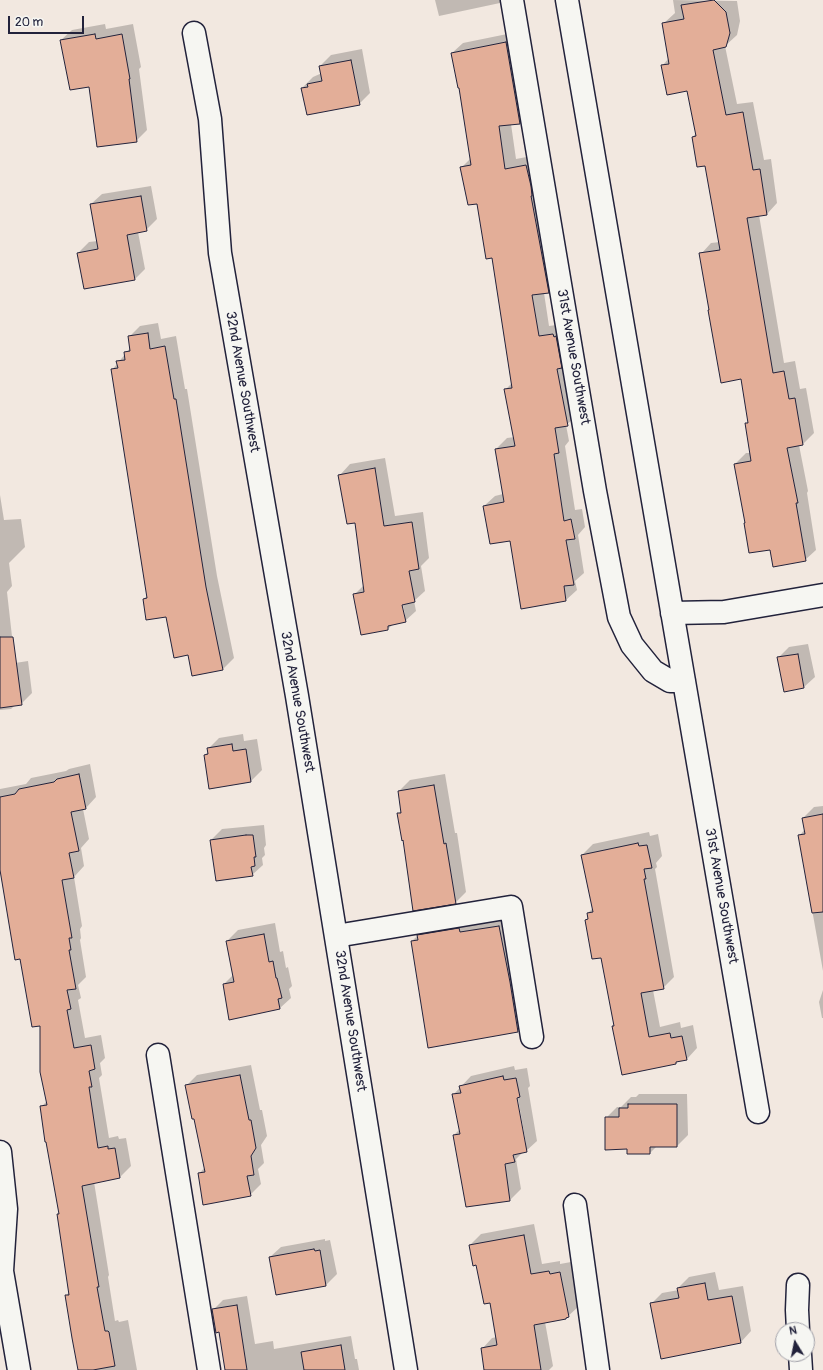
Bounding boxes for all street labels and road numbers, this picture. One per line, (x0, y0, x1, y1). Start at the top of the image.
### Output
street label: 31st Avenue Southwest (553, 288, 593, 426)
street label: 32nd Avenue Southwest (221, 310, 263, 454)
street label: 32nd Avenue Southwest (276, 630, 318, 774)
street label: 31st Avenue Southwest (701, 827, 741, 965)
street label: 32nd Avenue Southwest (331, 949, 369, 1093)

